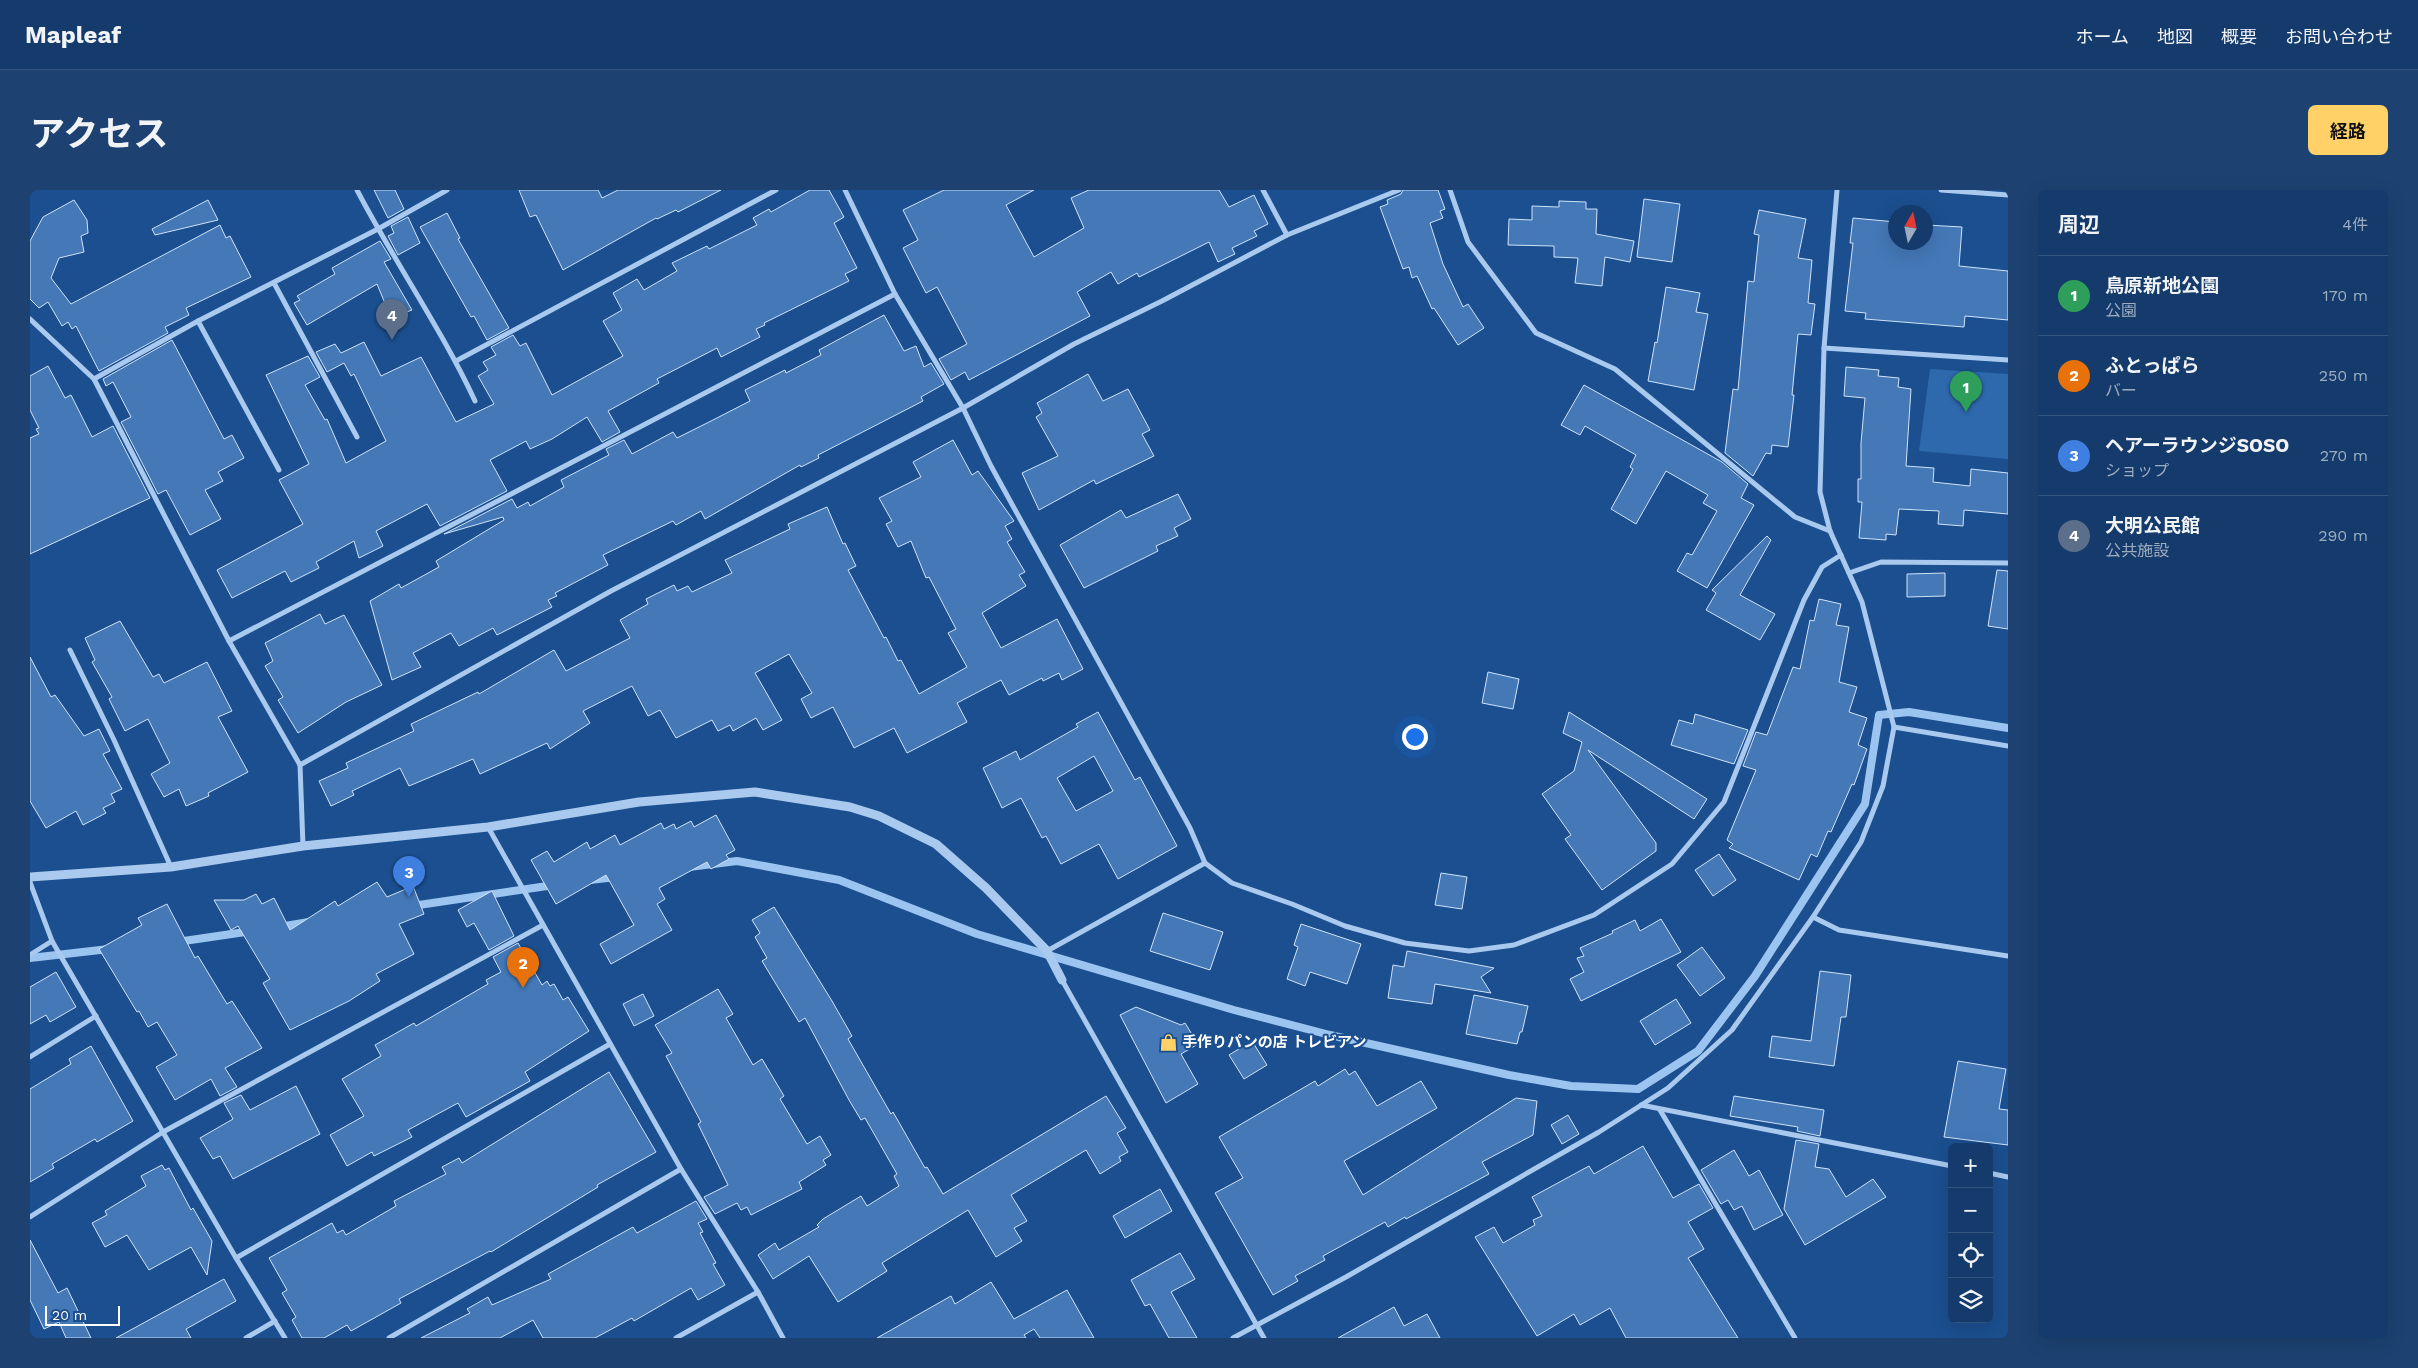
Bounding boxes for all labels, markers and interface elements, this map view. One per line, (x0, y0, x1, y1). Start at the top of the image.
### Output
text: Mapleaf (25, 21, 121, 49)
text: ホーム (2076, 26, 2129, 47)
text: 地図 (2157, 26, 2193, 47)
text: 概要 (2221, 26, 2257, 47)
text: お問い合わせ (2285, 26, 2393, 47)
button: 経路 (2308, 105, 2388, 155)
text: アクセス (30, 113, 168, 155)
north arrow (1888, 205, 1933, 250)
text: 周辺 (2058, 212, 2100, 237)
text: 4件 (2342, 215, 2368, 234)
text: 鳥原新地公園 (2105, 274, 2219, 297)
text: 1 (2071, 286, 2077, 305)
text: 170 m (2322, 286, 2368, 305)
pin: 4 (376, 299, 408, 340)
text: 公園 (2105, 301, 2137, 320)
text: ふとっぱら (2105, 354, 2199, 377)
text: 2 (2069, 366, 2079, 385)
text: 250 m (2319, 366, 2368, 385)
pin: 1 (1950, 371, 1982, 412)
text: バー (2105, 381, 2137, 400)
text: ヘアーラウンジSOSO (2105, 434, 2289, 457)
text: 3 (2069, 446, 2079, 465)
text: 270 m (2320, 446, 2368, 465)
text: ショップ (2105, 461, 2169, 480)
text: 大明公民館 (2105, 514, 2200, 537)
text: 4 (2069, 526, 2079, 545)
text: 290 m (2318, 526, 2368, 545)
text: 公共施設 (2105, 541, 2169, 560)
your location (1402, 724, 1428, 750)
pin: 3 (393, 856, 425, 897)
pin: 2 (507, 947, 539, 988)
shop icon: 手作りパンの店 トレビアン (1158, 1032, 1178, 1052)
place label: 手作りパンの店 トレビアン (1182, 1033, 1366, 1051)
map controls (1948, 1143, 1993, 1323)
button: + (1948, 1143, 1993, 1188)
button: − (1948, 1188, 1993, 1233)
button: locate (1948, 1233, 1993, 1278)
button: layers (1948, 1278, 1993, 1323)
scale bar (45, 1303, 120, 1326)
text: 20 m (52, 1307, 87, 1323)

